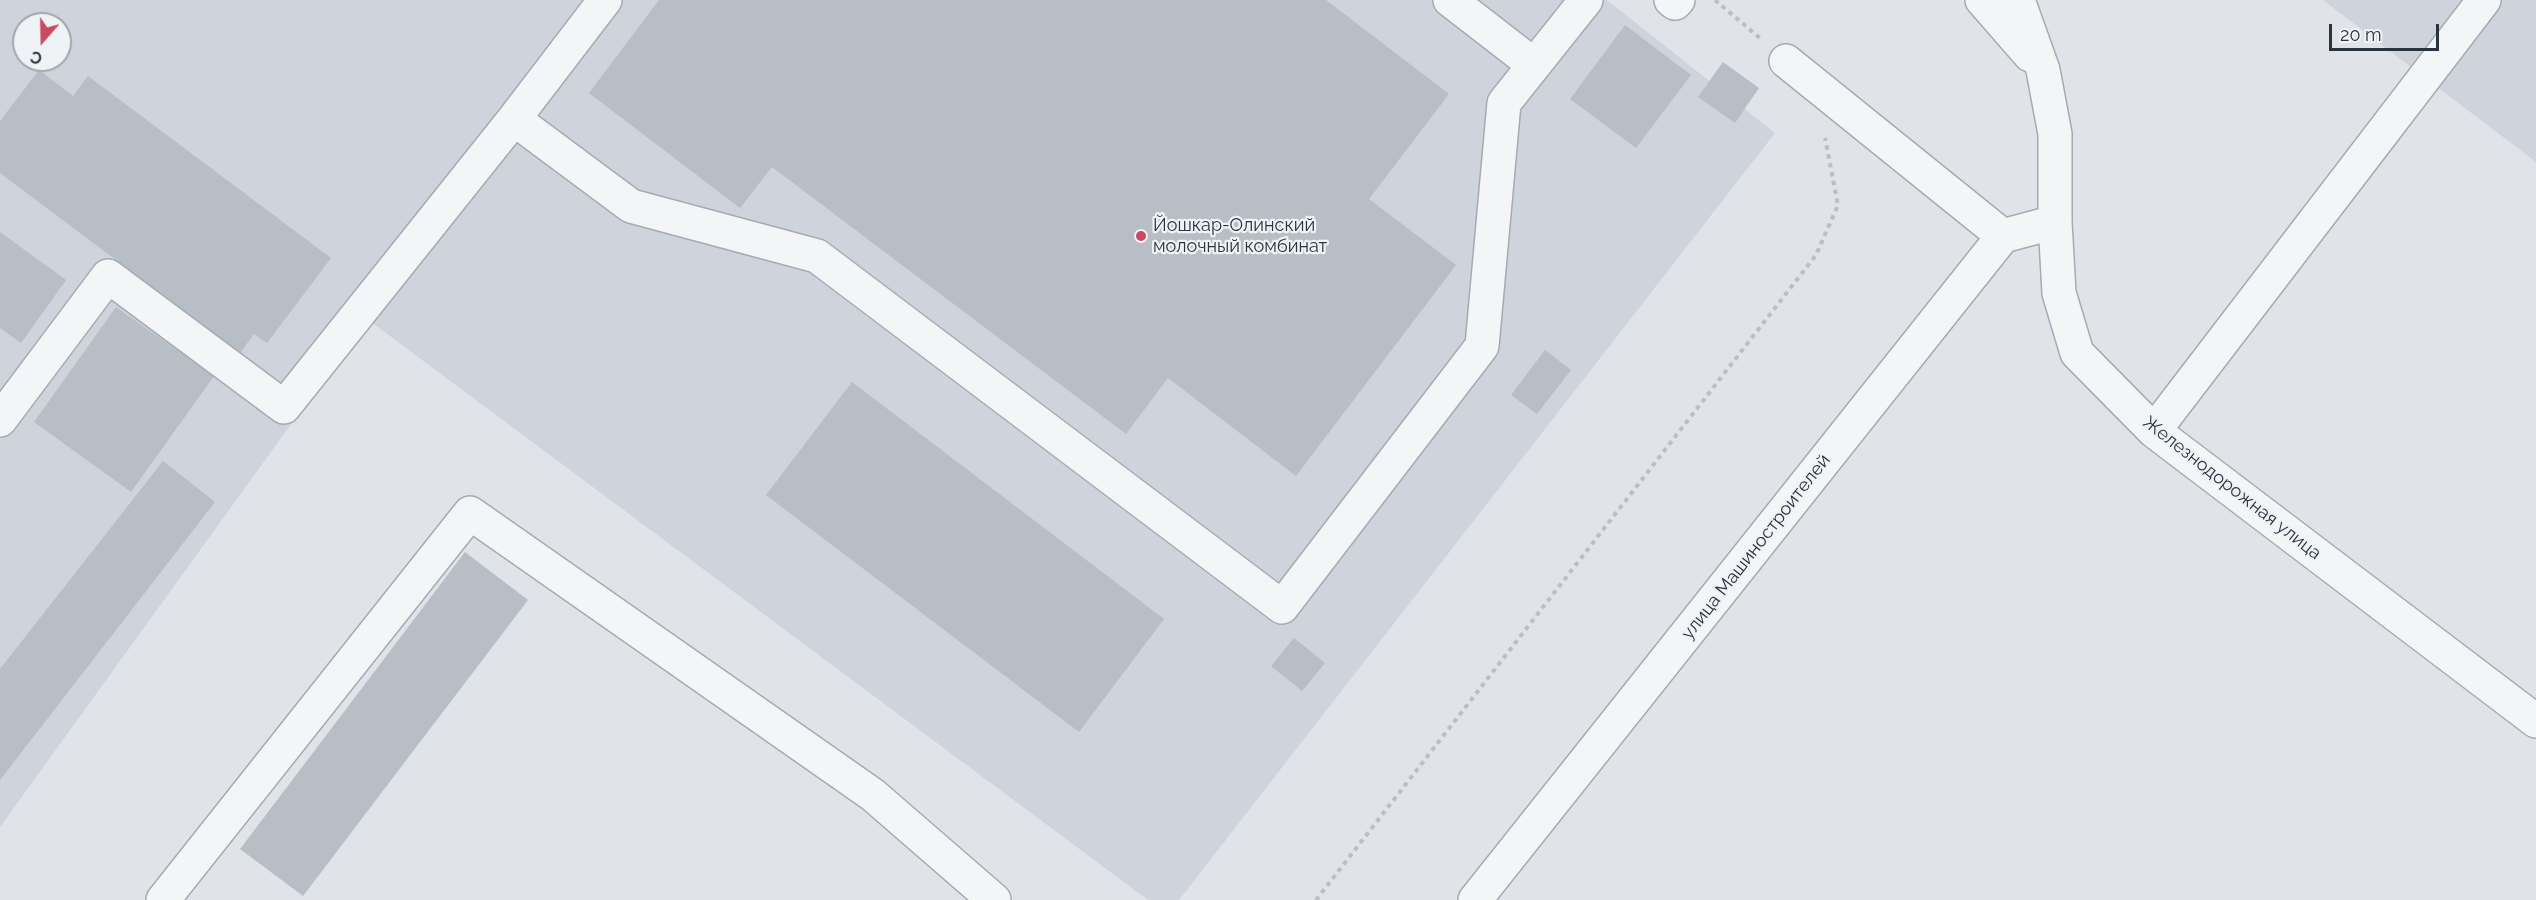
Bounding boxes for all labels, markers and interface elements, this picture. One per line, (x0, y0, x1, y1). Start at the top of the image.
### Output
north arrow (12, 12, 72, 72)
scale bar (2332, 12, 2442, 50)
text: 20 m (2340, 24, 2382, 45)
text: С (28, 47, 45, 68)
place label: Йошкар-Олинский молочный комбинат (1153, 215, 1327, 258)
marker: Йошкар-Олинский молочный комбинат (1134, 229, 1148, 243)
street label: Железнодорожная улица (2139, 412, 2325, 564)
street label: улица Машиностроителей (1677, 450, 1835, 644)

